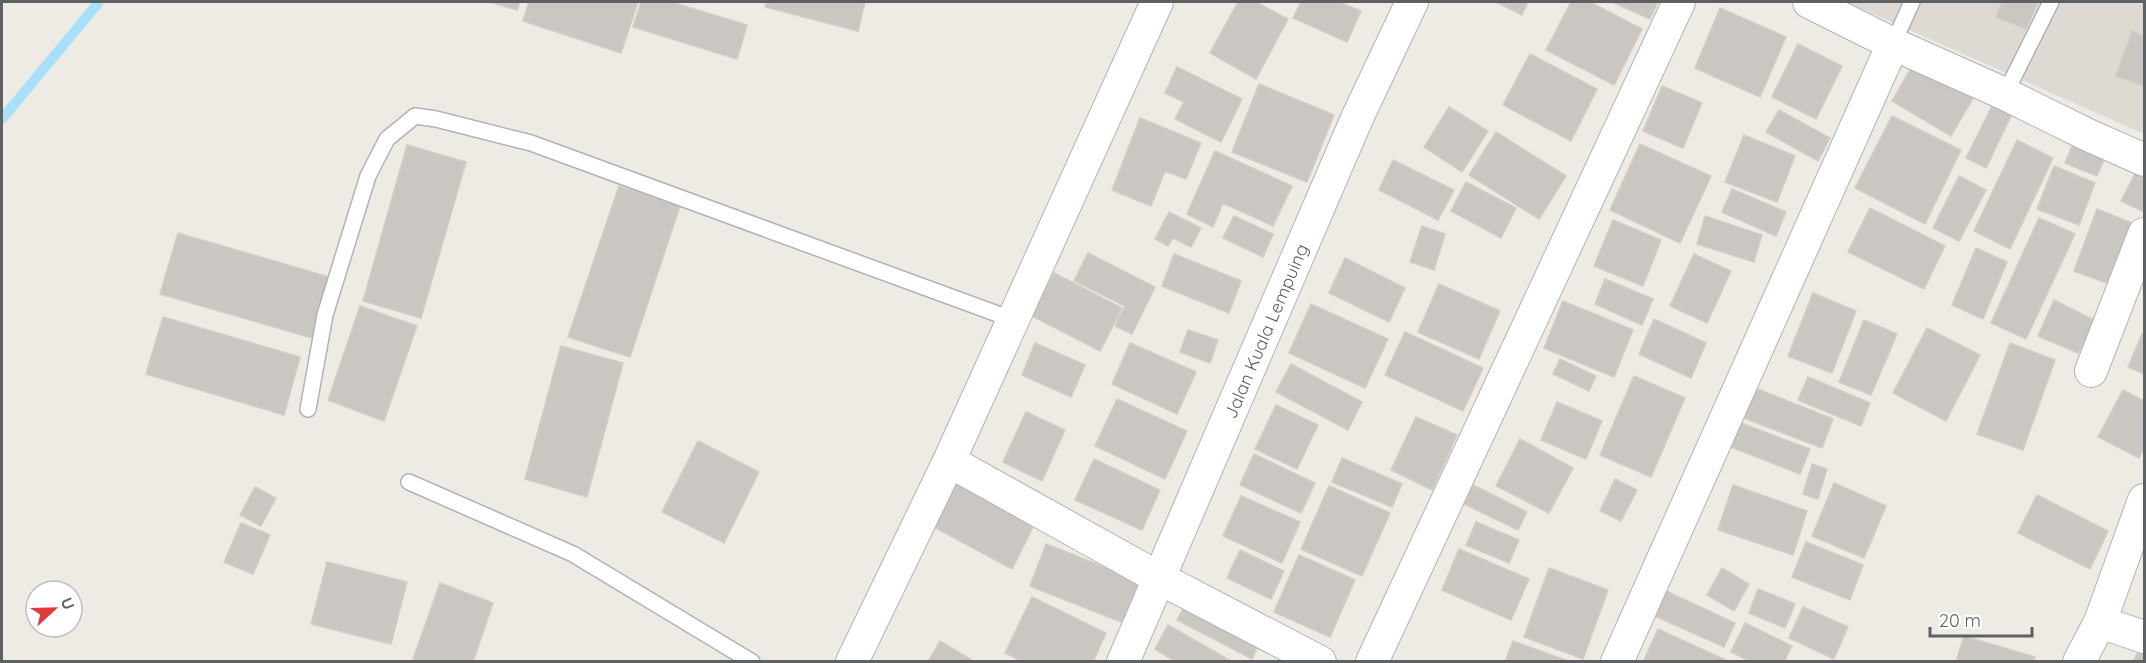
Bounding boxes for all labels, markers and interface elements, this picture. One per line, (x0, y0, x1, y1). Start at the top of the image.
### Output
street label: Jalan Kuala Lempuing (1219, 240, 1313, 422)
north arrow (24, 579, 84, 639)
text: U (57, 594, 79, 612)
scale bar (1930, 600, 2032, 638)
text: 20 m (1939, 609, 1981, 632)

